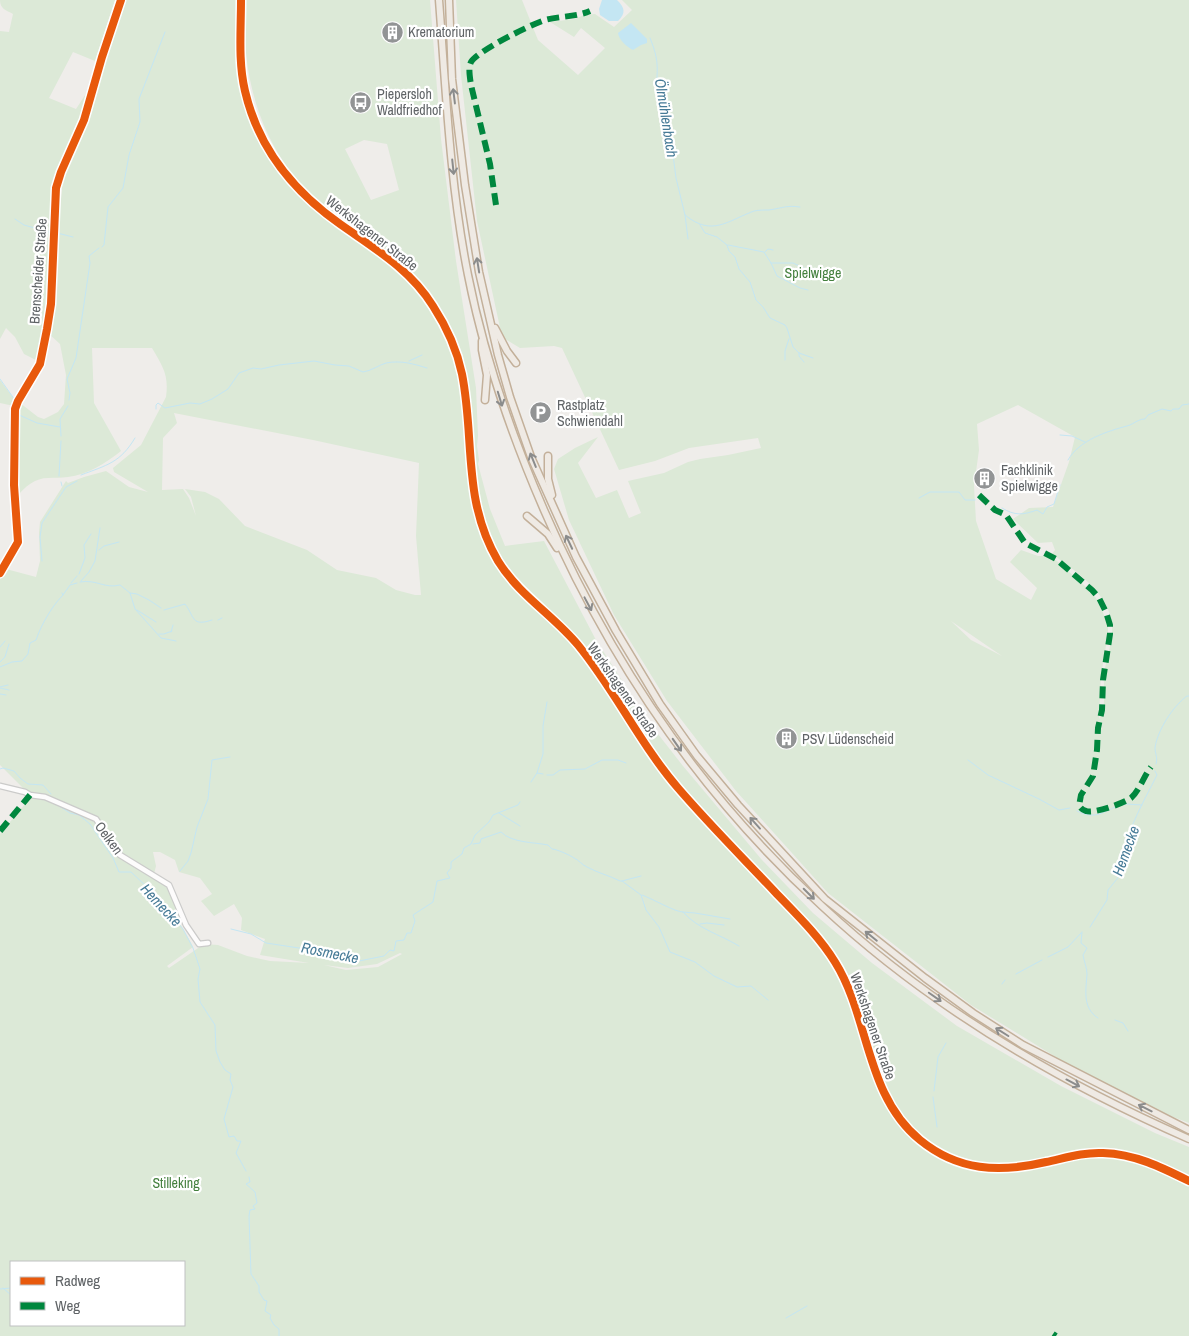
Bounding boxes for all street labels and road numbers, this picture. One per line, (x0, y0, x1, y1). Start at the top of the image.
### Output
street label: Werkshagener Straße (322, 191, 422, 275)
street label: Brenscheider Straße (25, 218, 51, 324)
street label: Werkshagener Straße (583, 639, 663, 741)
street label: Oelken (91, 818, 127, 858)
street label: Werkshagener Straße (846, 970, 900, 1082)

